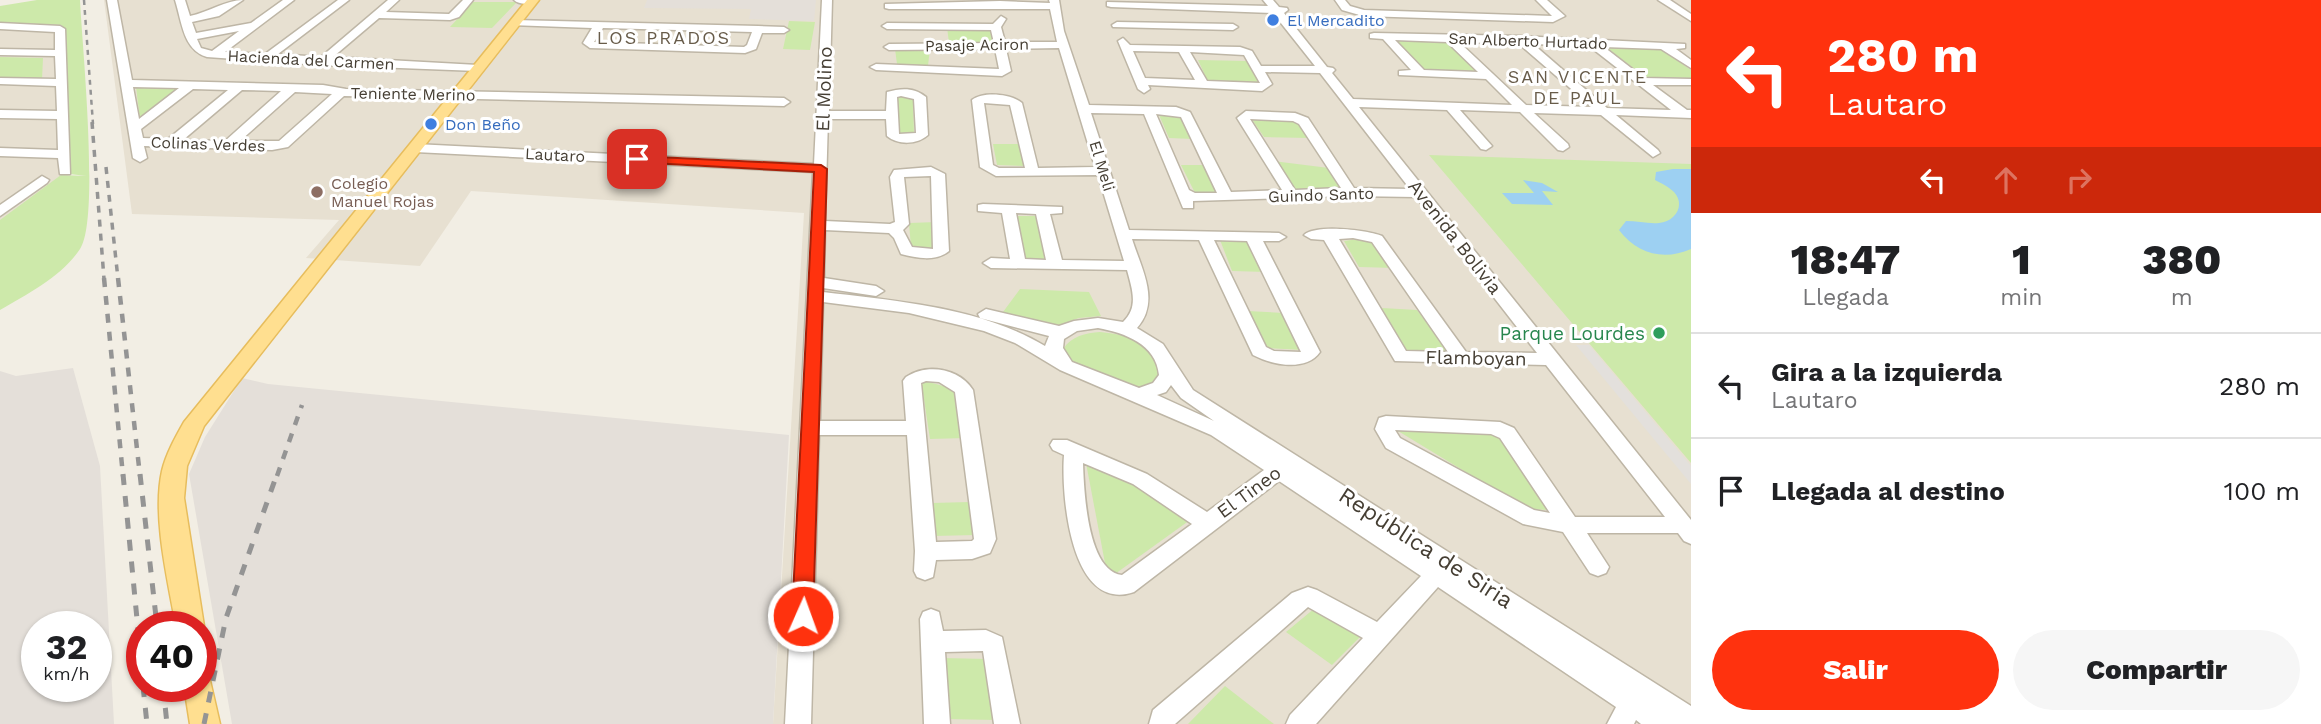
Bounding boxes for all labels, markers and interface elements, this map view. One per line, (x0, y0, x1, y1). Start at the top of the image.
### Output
place label: El Mercadito (1287, 11, 1385, 30)
marker: El Mercadito (1265, 12, 1281, 28)
text: 280 m (1827, 26, 1979, 84)
district label: LOS PRADOS (597, 27, 731, 48)
icon: left (1712, 28, 1803, 119)
street label: San Alberto Hurtado (1448, 29, 1608, 53)
street label: Pasaje Aciron (925, 35, 1029, 55)
street label: Hacienda del Carmen (227, 46, 395, 74)
street label: El Molino (811, 46, 837, 132)
district label: SAN VICENTE DE PAUL (1508, 66, 1648, 108)
street label: Teniente Merino (350, 83, 476, 105)
text: Lautaro (1827, 85, 1947, 123)
place label: Don Beño (445, 115, 521, 134)
marker: Don Beño (423, 116, 439, 132)
pin (607, 129, 667, 189)
street label: Colinas Verdes (150, 133, 266, 155)
street label: El Meli (1085, 138, 1119, 194)
icon: arrive (618, 140, 656, 178)
street label: Lautaro (524, 144, 586, 166)
icon: left (1914, 161, 1952, 199)
icon: ahead (1987, 161, 2025, 199)
icon: right (2060, 161, 2098, 199)
place label: Colegio Manuel Rojas (331, 174, 434, 211)
street label: Avenida Bolivia (1403, 175, 1507, 299)
marker: Colegio Manuel Rojas (309, 184, 325, 200)
street label: Guindo Santo (1268, 184, 1374, 206)
text: 18:47 (1791, 235, 1901, 284)
text: 1 (2012, 235, 2031, 284)
text: 380 (2142, 235, 2221, 284)
text: Llegada (1802, 284, 1889, 311)
text: min (2000, 284, 2043, 311)
text: m (2171, 284, 2193, 311)
place label: Parque Lourdes (1500, 322, 1645, 345)
marker: Parque Lourdes (1651, 325, 1667, 341)
street label: Flamboyan (1425, 346, 1527, 370)
text: Gira a la izquierda (1771, 357, 2002, 387)
icon: left (1712, 367, 1750, 405)
text: 280 m (2219, 371, 2300, 401)
text: Lautaro (1771, 387, 1857, 414)
street label: El Tineo (1212, 461, 1286, 523)
icon: arrive (1712, 472, 1750, 510)
text: Llegada al destino (1771, 476, 2005, 506)
text: 100 m (2224, 476, 2300, 506)
street label: República de Siria (1334, 482, 1518, 614)
position arrow (766, 579, 840, 653)
speed limit sign: 40 (126, 611, 217, 702)
text: 32 (46, 626, 87, 668)
button: Salir (1712, 630, 1999, 710)
button: Compartir (2013, 630, 2300, 710)
text: km/h (43, 663, 90, 684)

